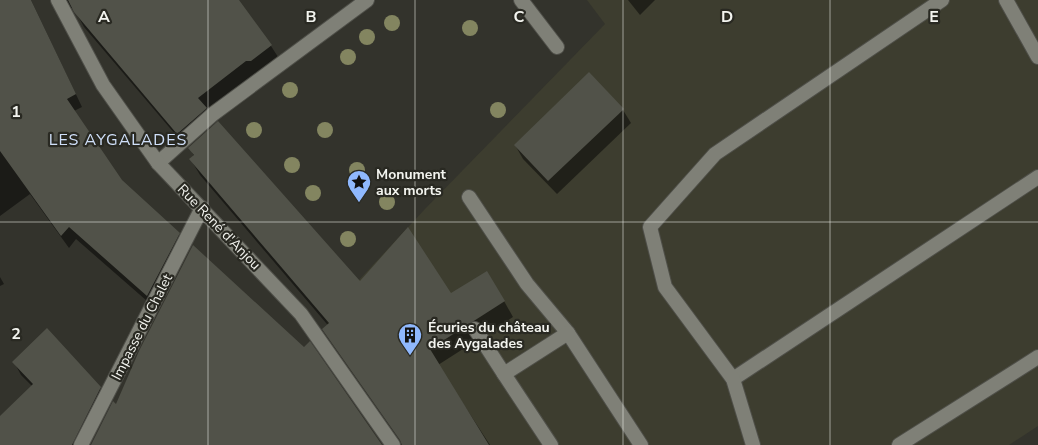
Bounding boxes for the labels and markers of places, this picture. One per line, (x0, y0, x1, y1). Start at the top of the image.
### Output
place label: Monument aux morts (376, 165, 447, 200)
place icon: Monument aux morts (346, 169, 372, 203)
place label: Écuries du château des Aygalades (428, 318, 550, 353)
building icon: Écuries du château des Aygalades (397, 322, 423, 356)

